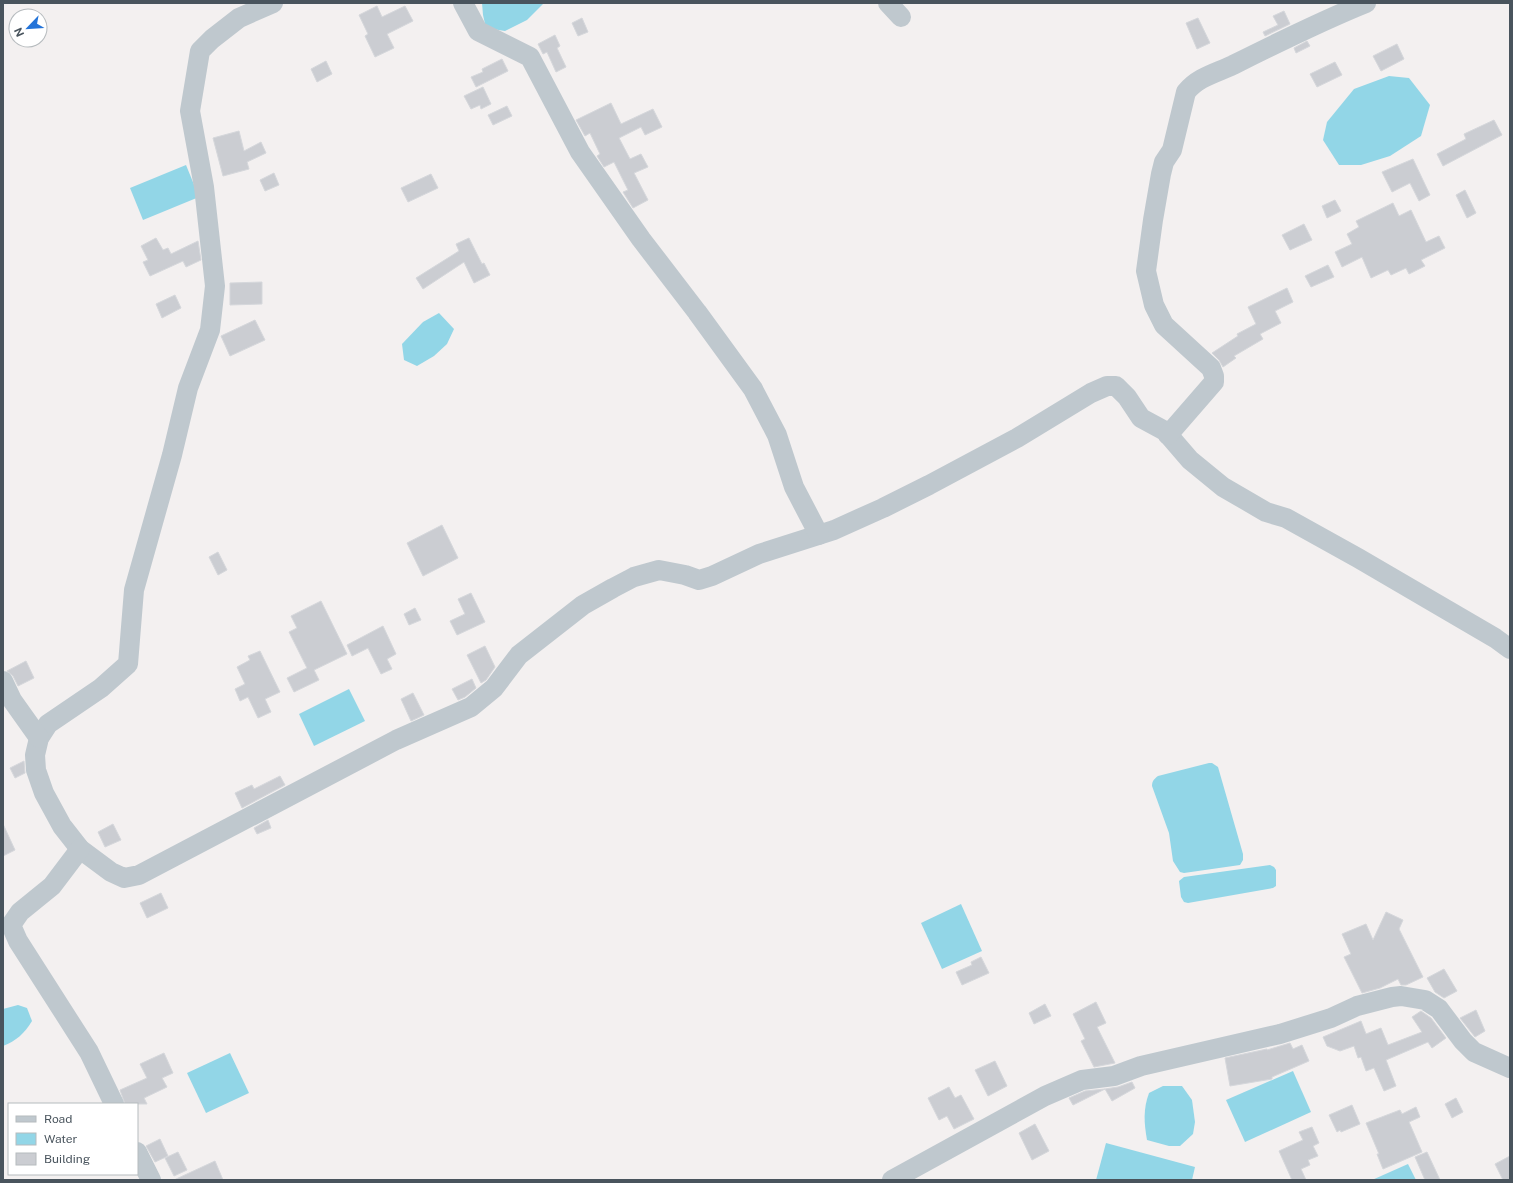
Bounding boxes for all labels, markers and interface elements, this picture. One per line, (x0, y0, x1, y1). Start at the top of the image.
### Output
north arrow (8, 8, 48, 48)
text: N (12, 26, 26, 39)
legend (8, 1103, 138, 1175)
text: Road (44, 1112, 72, 1126)
text: Water (44, 1132, 78, 1146)
text: Building (44, 1152, 90, 1166)

